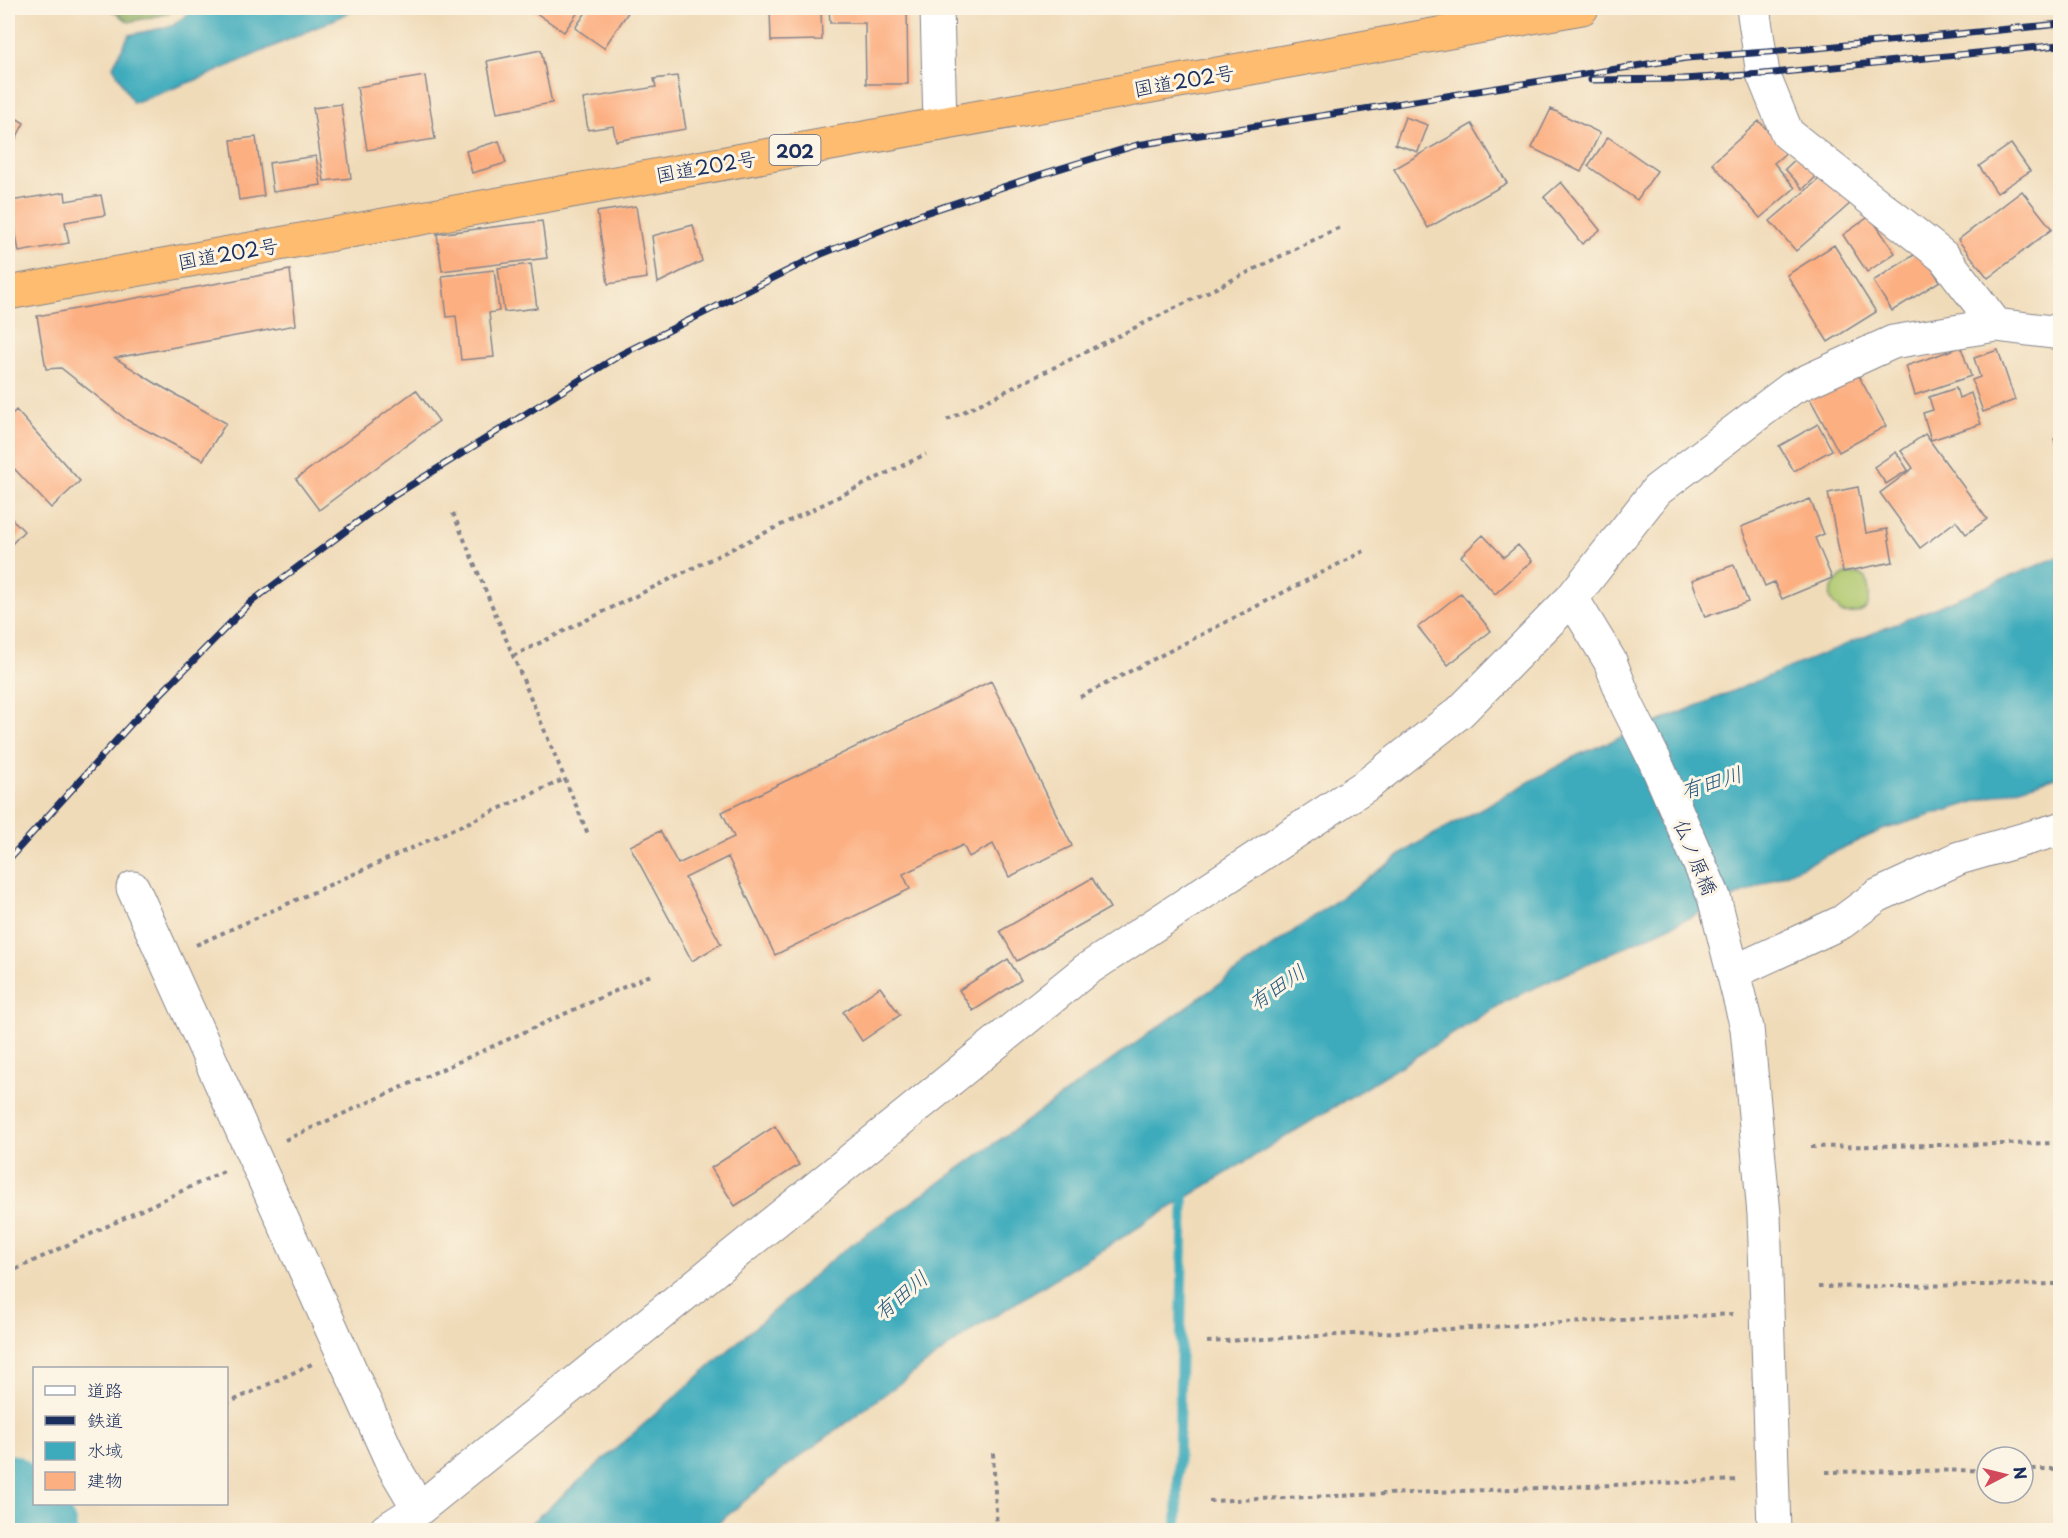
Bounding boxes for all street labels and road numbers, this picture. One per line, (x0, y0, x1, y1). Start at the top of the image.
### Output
street label: 国道202号 (1131, 56, 1237, 104)
road number: 202 (770, 135, 820, 165)
street label: 国道202号 (653, 142, 759, 190)
street label: 国道202号 (175, 229, 281, 277)
street label: 仏ノ原橋 (1667, 814, 1725, 900)

